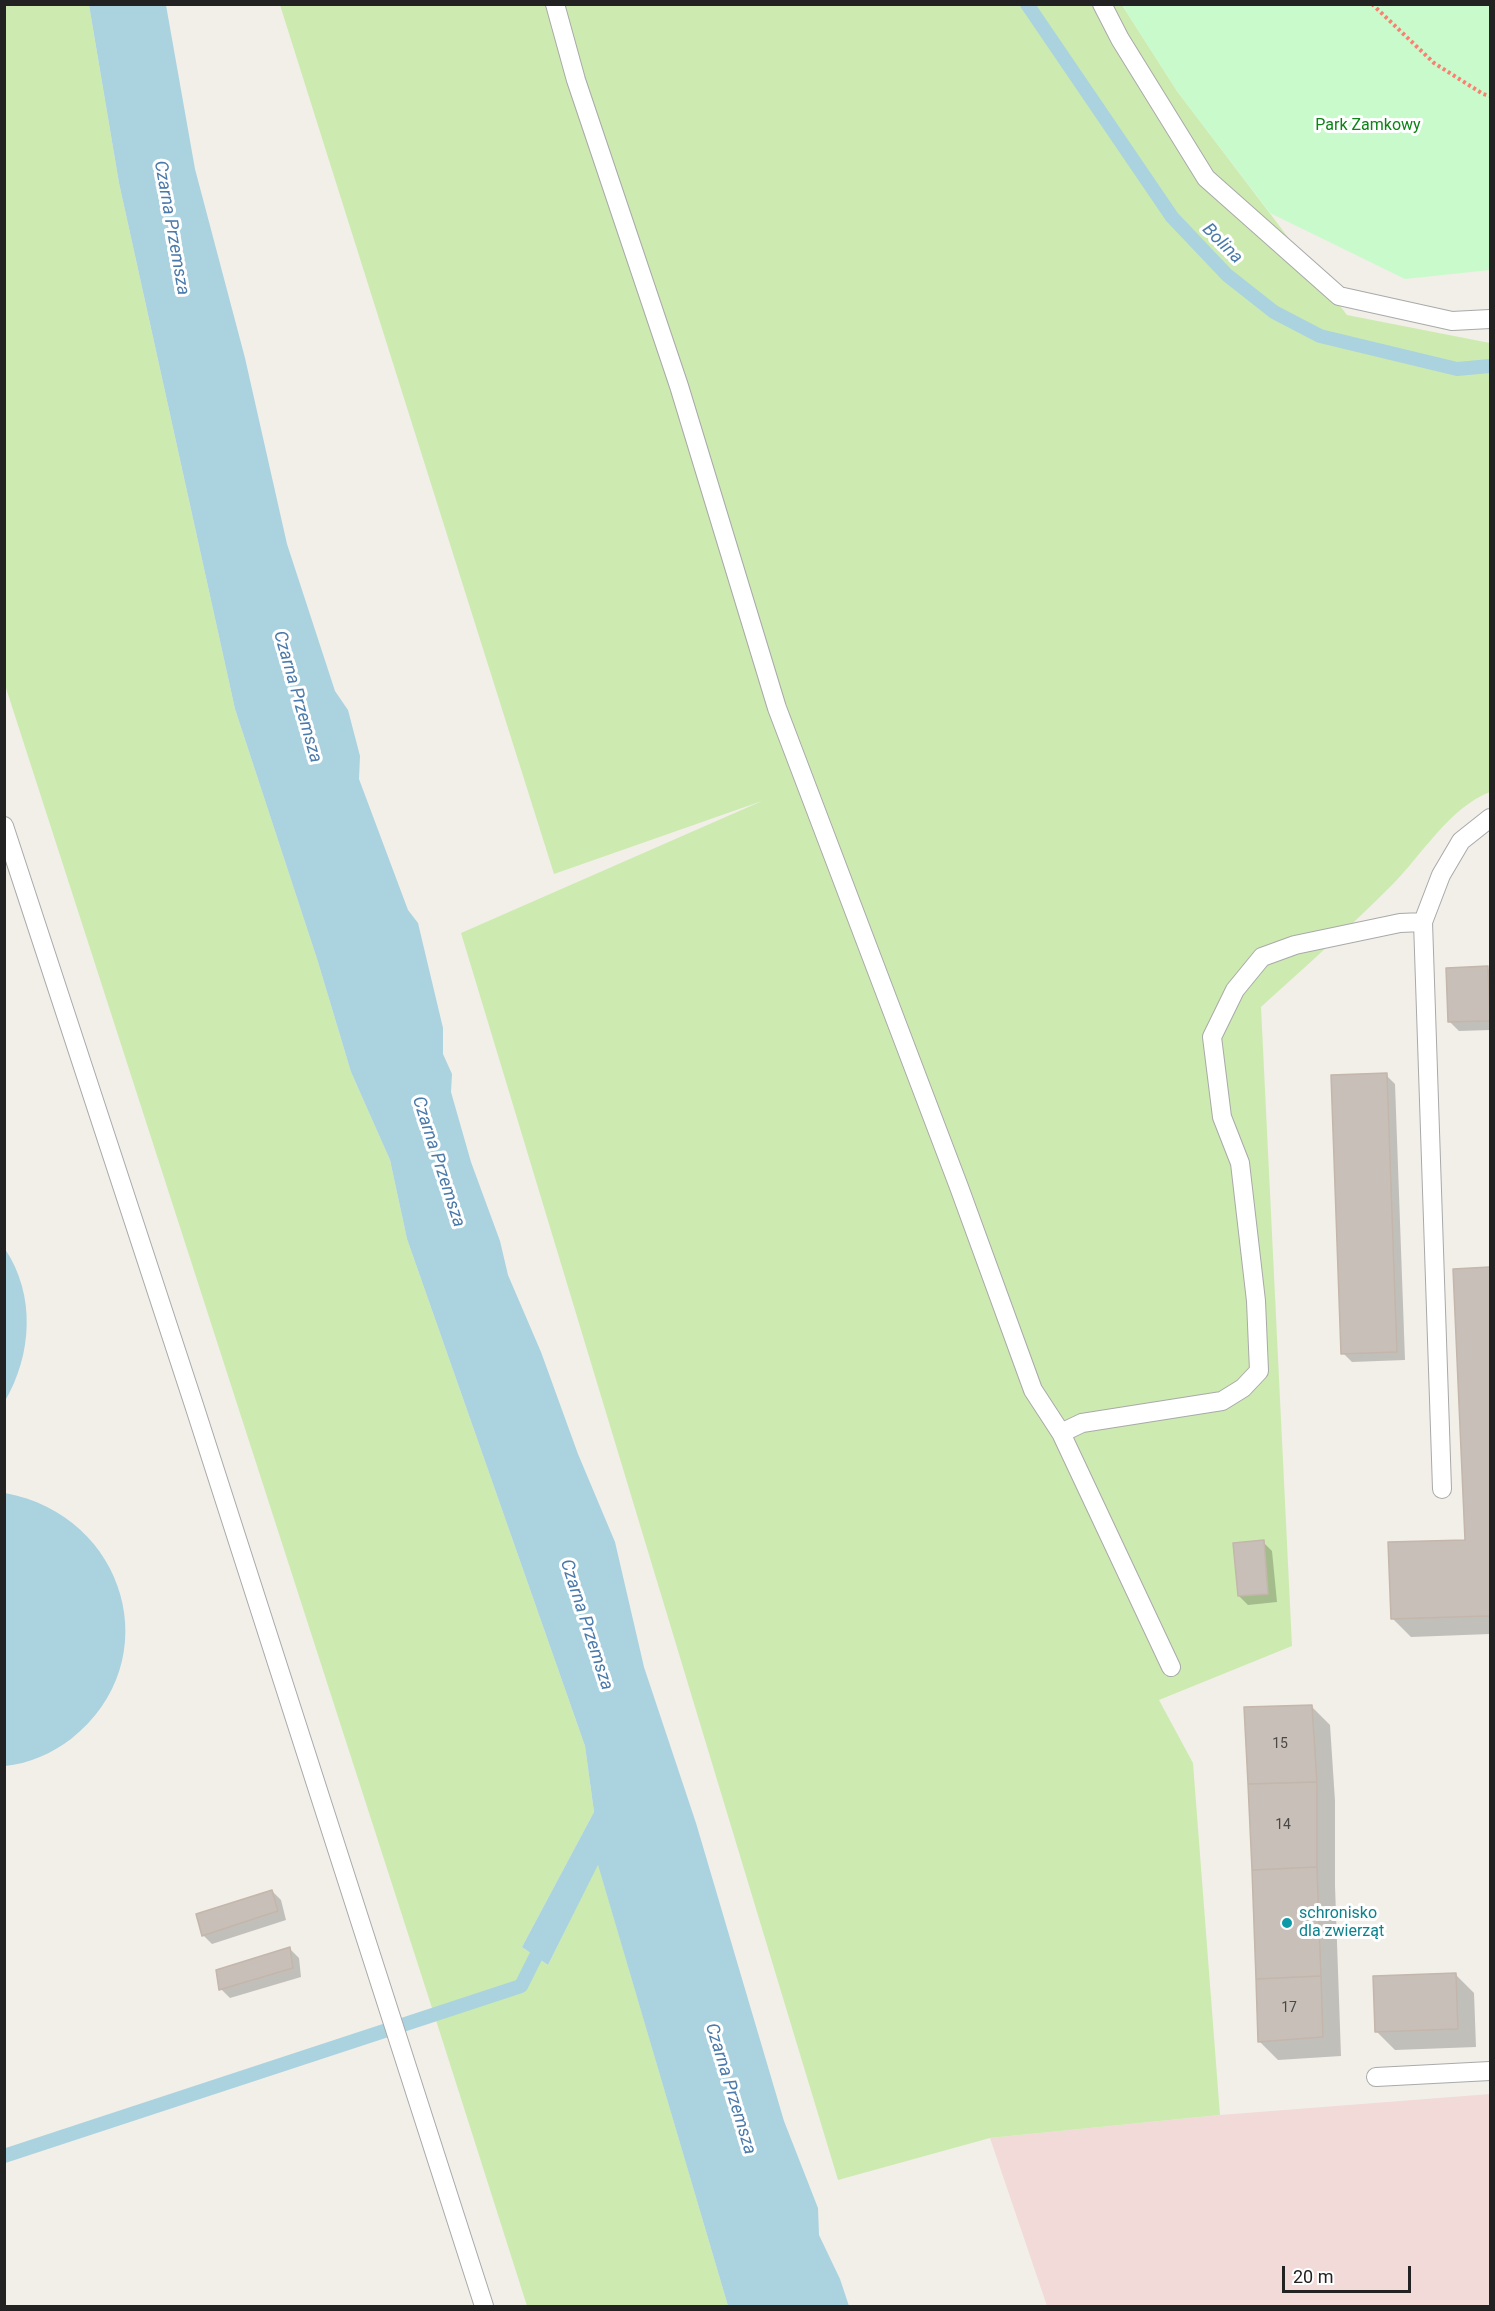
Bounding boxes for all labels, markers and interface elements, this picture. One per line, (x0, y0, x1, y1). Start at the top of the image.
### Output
park label: Park Zamkowy (1315, 116, 1421, 136)
water label: Czarna Przemsza (149, 159, 193, 297)
water label: Bolina (1197, 219, 1247, 269)
water label: Czarna Przemsza (268, 629, 326, 765)
water label: Czarna Przemsza (407, 1094, 469, 1230)
water label: Czarna Przemsza (555, 1557, 617, 1693)
house number: 15 (1272, 1736, 1288, 1752)
house number: 14 (1275, 1817, 1291, 1833)
place label: schronisko dla zwierząt (1299, 1904, 1384, 1942)
marker: schronisko dla zwierząt (1280, 1916, 1294, 1930)
house number: 17 (1281, 2000, 1297, 2016)
water label: Czarna Przemsza (700, 2021, 760, 2157)
scale bar (1285, 2254, 1414, 2292)
text: 20 m (1293, 2266, 1333, 2287)

